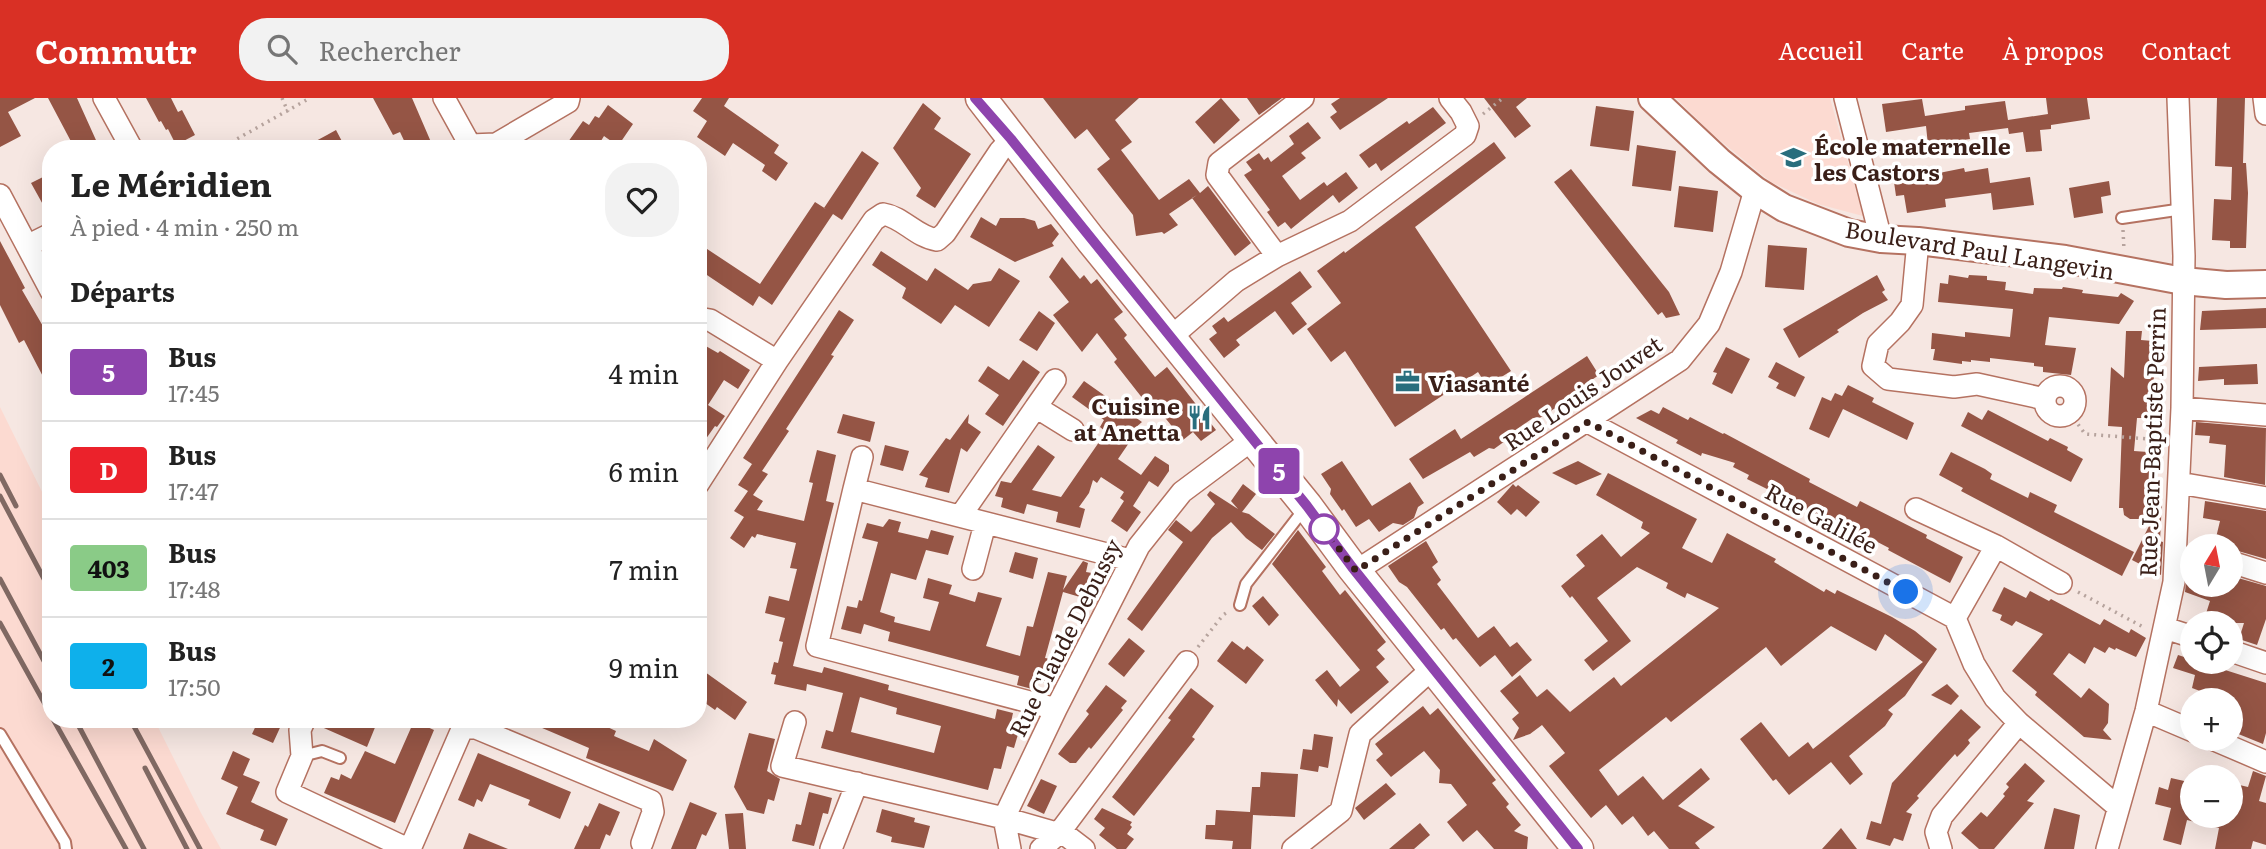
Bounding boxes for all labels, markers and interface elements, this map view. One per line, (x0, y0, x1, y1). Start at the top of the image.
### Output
search box (239, 18, 729, 81)
text: Commutr (35, 25, 197, 74)
icon: search (263, 30, 301, 68)
text: Rechercher (319, 30, 461, 69)
text: Accueil (1778, 32, 1863, 67)
text: Carte (1901, 32, 1964, 67)
text: À propos (2002, 32, 2103, 67)
text: Contact (2141, 32, 2231, 67)
place label: École maternelle les Castors (1814, 128, 2011, 188)
school or university icon: École maternelle les Castors (1780, 144, 1808, 172)
text: Le Méridien (70, 158, 272, 207)
button: heart (605, 163, 679, 237)
text: À pied · 4 min · 250 m (70, 209, 299, 243)
street label: Boulevard Paul Langevin (1843, 211, 2117, 287)
text: Départs (70, 271, 175, 310)
street label: Rue Jean-Baptiste Perrin (2129, 306, 2173, 578)
street label: Rue Louis Jouvet (1496, 326, 1669, 458)
text: Bus (168, 336, 216, 375)
text: 4 min (608, 353, 679, 392)
text: 5 (102, 354, 115, 389)
place label: Viasanté (1428, 365, 1530, 399)
office icon: Viasanté (1394, 368, 1422, 396)
text: 17:45 (168, 375, 219, 409)
place label: Cuisine at Anetta (1074, 388, 1181, 448)
restaurant icon: Cuisine at Anetta (1186, 404, 1214, 432)
text: Bus (168, 434, 216, 473)
line badge: 5 (1256, 448, 1302, 494)
text: 6 min (609, 451, 679, 490)
text: D (99, 452, 118, 487)
text: 5 (1272, 453, 1286, 488)
text: 17:47 (168, 473, 219, 507)
street label: Rue Galilée (1760, 473, 1884, 561)
unlabelled marker (1309, 514, 1339, 544)
street label: Rue Claude Debussy (999, 531, 1129, 742)
text: Bus (168, 532, 216, 571)
north arrow (2180, 534, 2244, 597)
map controls (2180, 534, 2243, 828)
text: 7 min (610, 549, 679, 588)
text: 403 (87, 550, 130, 585)
text: 17:48 (168, 571, 220, 605)
your location (1888, 574, 1923, 609)
button: locate (2180, 611, 2243, 674)
text: Bus (168, 630, 216, 669)
text: 9 min (609, 647, 679, 686)
text: 2 (102, 648, 115, 683)
text: 17:50 (168, 669, 221, 703)
button: + (2180, 688, 2243, 751)
button: − (2180, 765, 2243, 828)

